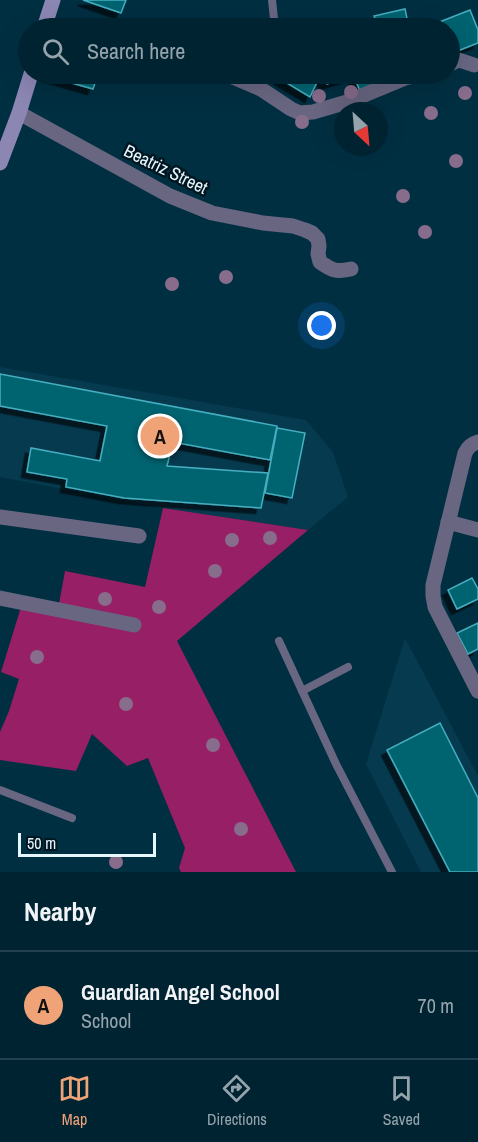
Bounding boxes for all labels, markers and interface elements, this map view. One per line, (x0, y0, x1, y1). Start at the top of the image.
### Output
search box (18, 18, 460, 84)
icon: search (39, 35, 72, 68)
text: Search here (87, 36, 185, 66)
north arrow (334, 102, 388, 156)
street label: Beatriz Street (120, 138, 212, 200)
your location (307, 311, 336, 340)
pin: A (140, 414, 180, 458)
scale bar (18, 830, 156, 858)
text: 50 m (27, 832, 56, 854)
text: Nearby (24, 894, 96, 929)
text: Guardian Angel School (81, 977, 280, 1007)
text: A (38, 992, 49, 1019)
text: 70 m (418, 992, 454, 1019)
text: School (81, 1007, 131, 1034)
tab: Map (58, 1072, 91, 1130)
tab: Directions (207, 1072, 267, 1130)
tab: Saved (383, 1072, 420, 1130)

